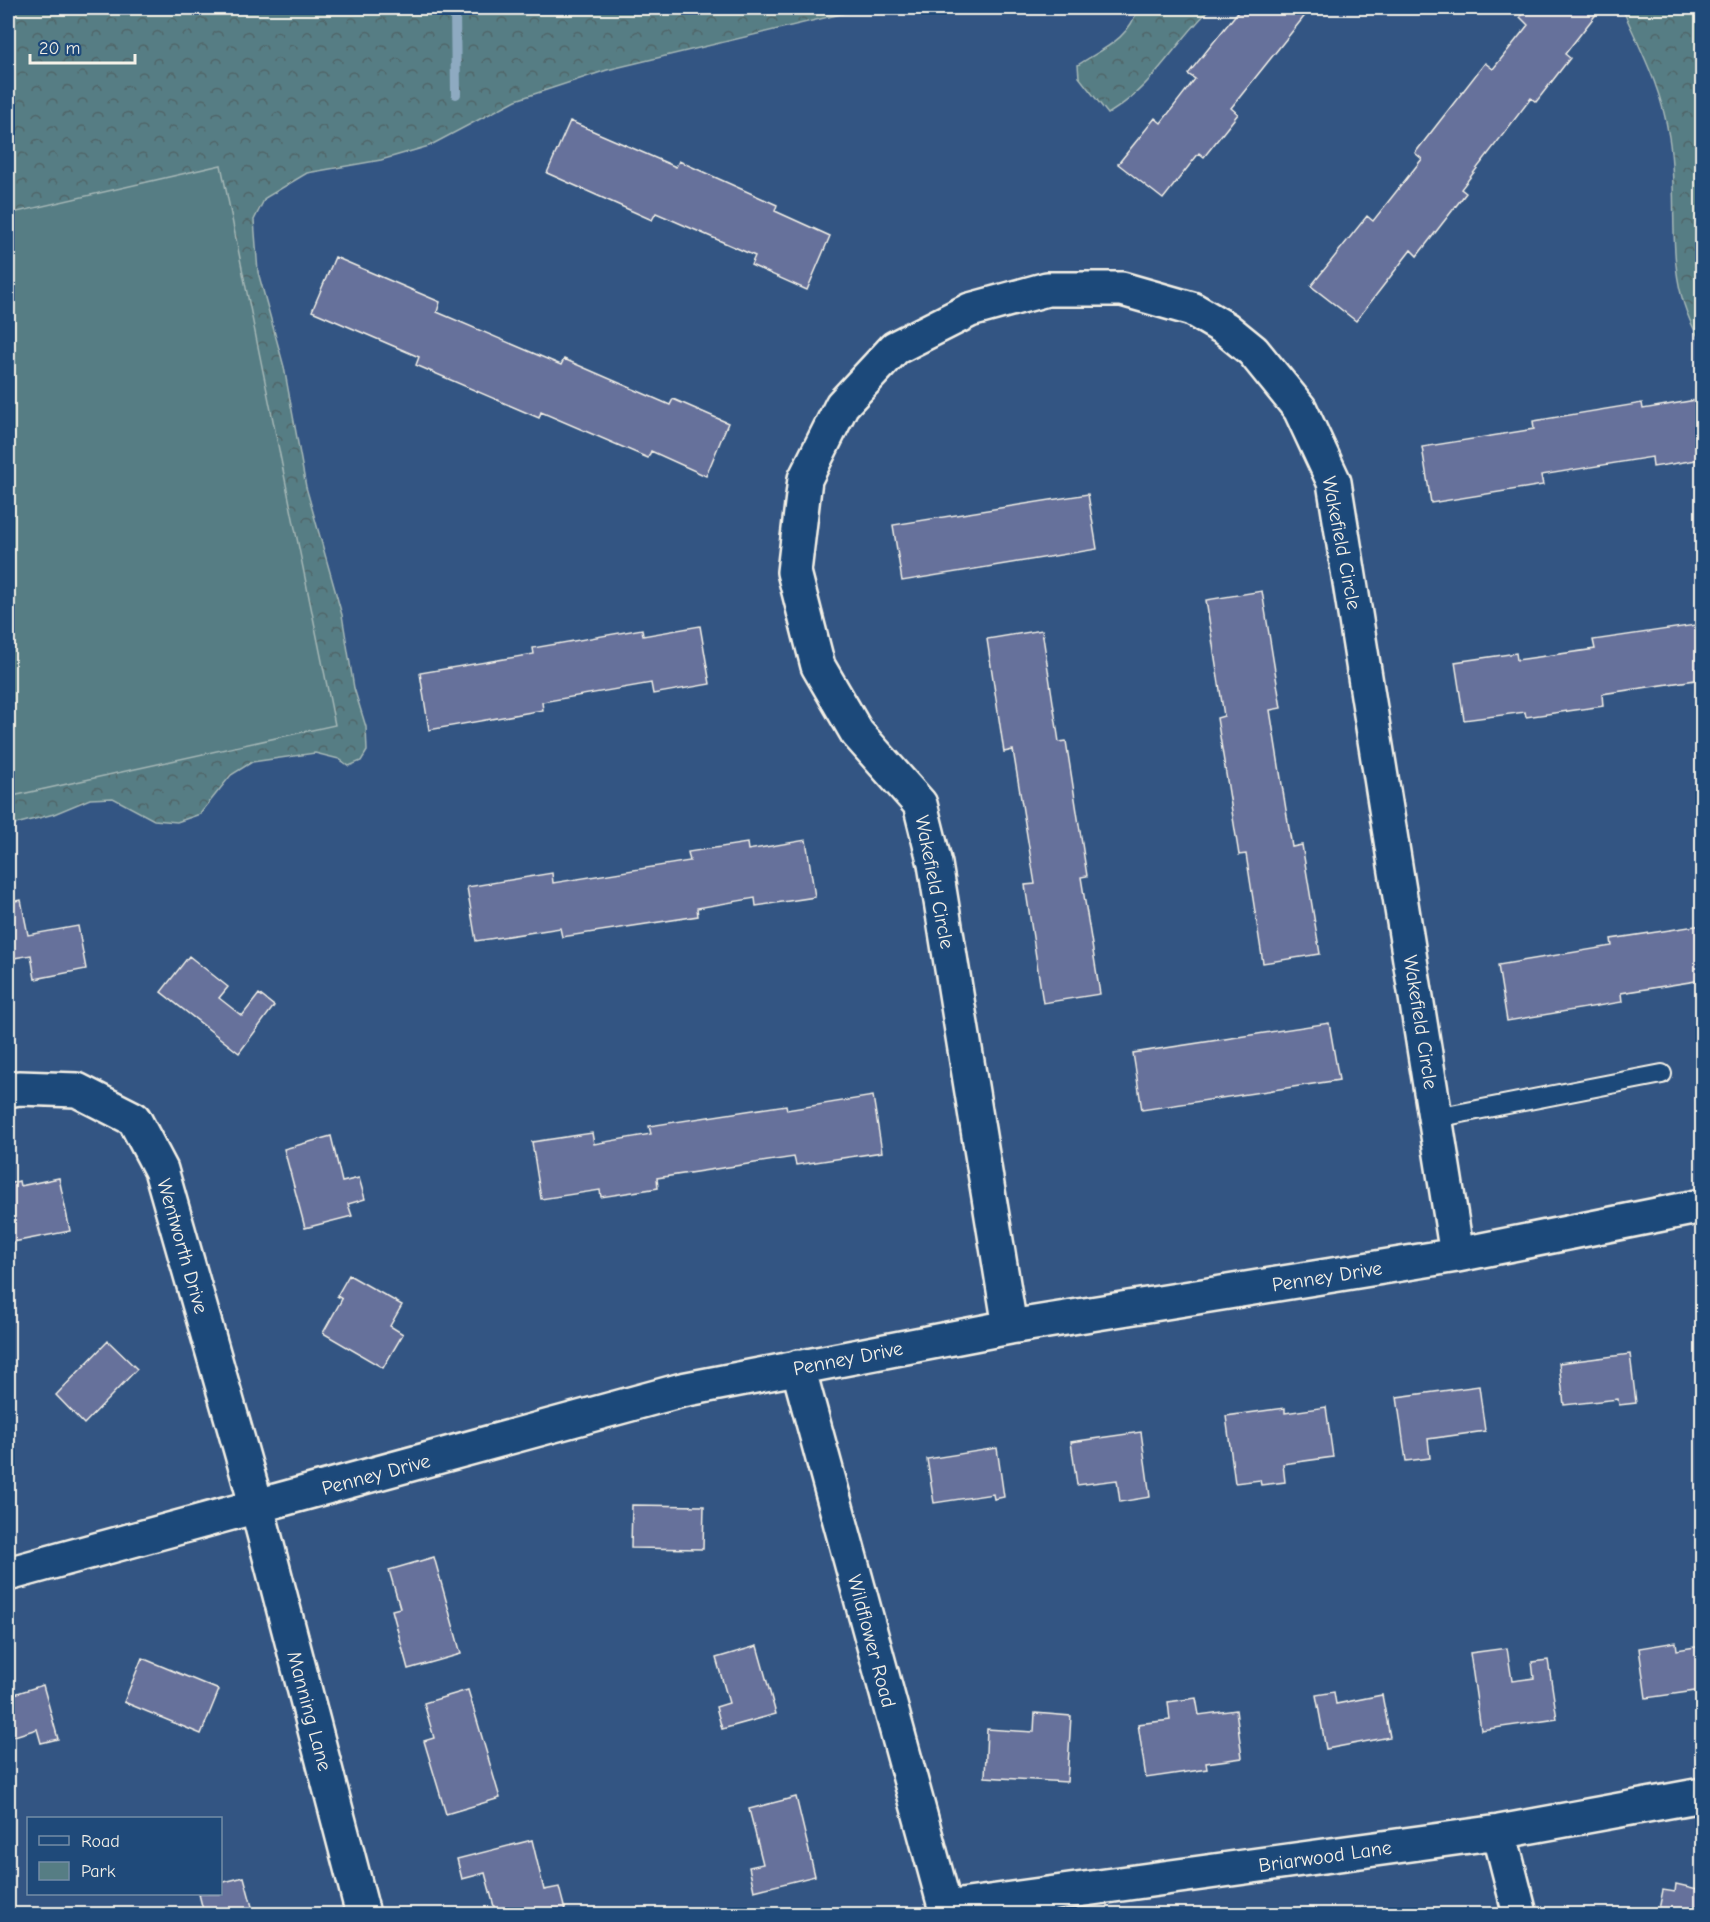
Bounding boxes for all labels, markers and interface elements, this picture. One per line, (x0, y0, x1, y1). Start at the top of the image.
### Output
scale bar (30, 27, 135, 65)
text: 20 m (39, 38, 80, 59)
street label: Wakefield Circle (1317, 474, 1366, 612)
street label: Wakefield Circle (910, 813, 959, 951)
street label: Wakefield Circle (1399, 953, 1442, 1091)
street label: Wentworth Drive (152, 1176, 213, 1316)
street label: Penney Drive (1270, 1256, 1384, 1297)
street label: Penney Drive (791, 1337, 905, 1380)
street label: Penney Drive (319, 1449, 433, 1500)
street label: Wildflower Road (843, 1572, 900, 1710)
street label: Manning Lane (282, 1649, 337, 1774)
legend (27, 1817, 222, 1895)
text: Road (81, 1831, 120, 1852)
street label: Briarwood Lane (1257, 1836, 1393, 1877)
text: Park (81, 1861, 116, 1882)

